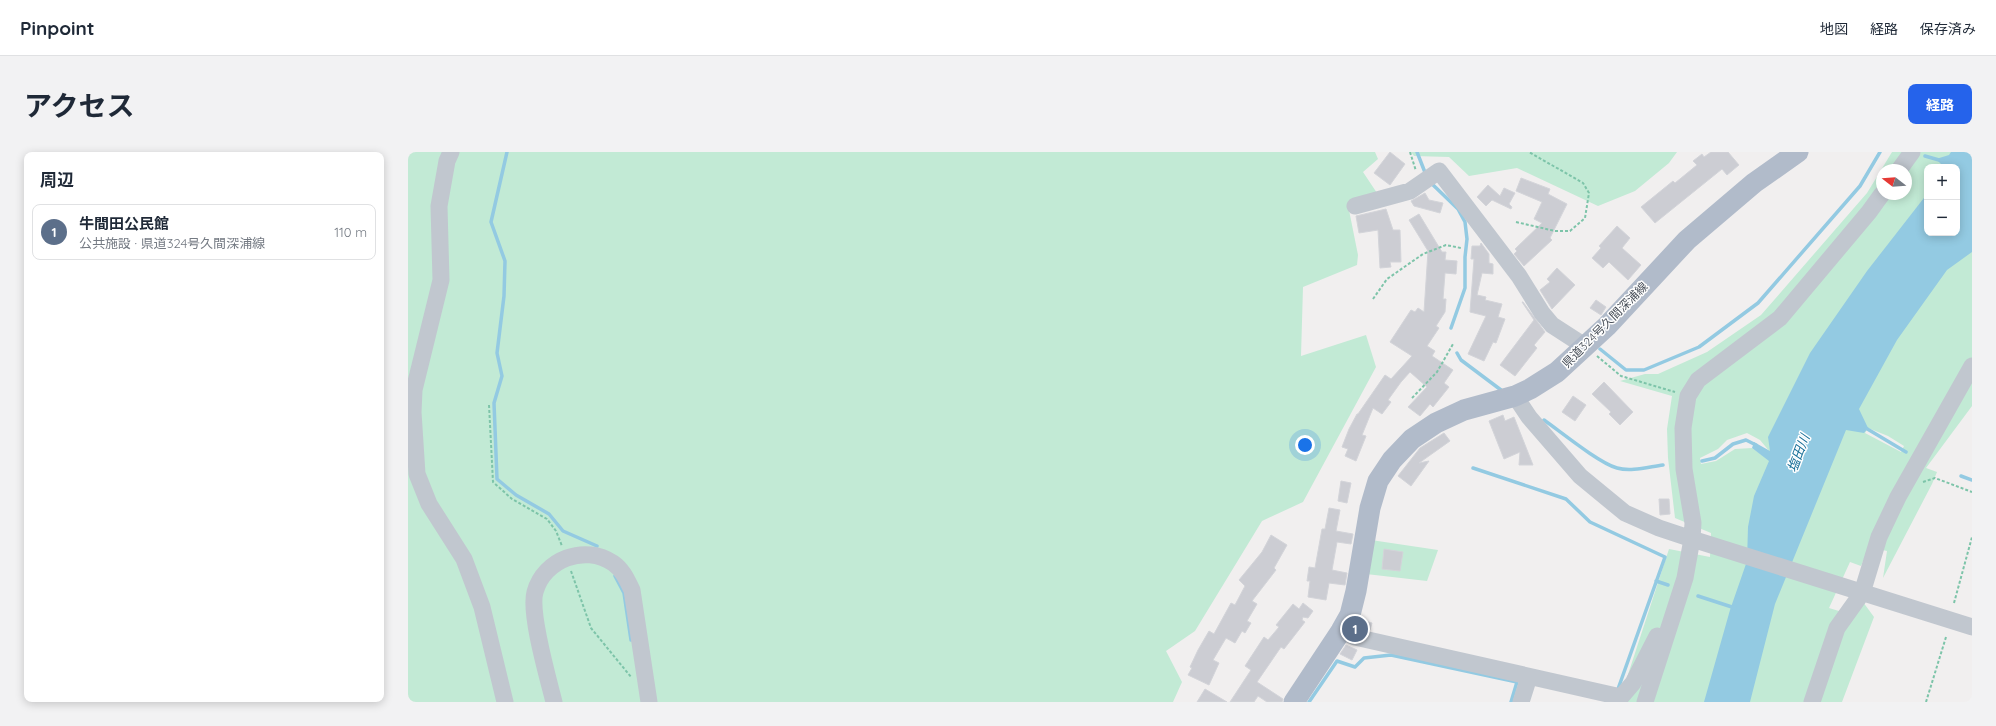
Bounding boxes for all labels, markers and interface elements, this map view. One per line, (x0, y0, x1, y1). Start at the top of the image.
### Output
text: Pinpoint (20, 16, 95, 40)
text: 地図 (1820, 20, 1848, 38)
text: 経路 (1870, 20, 1898, 38)
text: 保存済み (1920, 20, 1976, 38)
button: 経路 (1908, 84, 1972, 124)
text: アクセス (24, 88, 135, 123)
north arrow (1876, 164, 1912, 200)
map controls (1924, 164, 1960, 236)
button: + (1924, 164, 1960, 200)
text: 周辺 (40, 169, 74, 190)
button: − (1924, 200, 1960, 236)
text: 牛間田公民館 (79, 214, 169, 233)
text: 1 (51, 224, 57, 240)
text: 110 m (334, 224, 367, 240)
text: 公共施設 · 県道324号久間深浦線 (79, 235, 265, 251)
street label: 県道324号久間深浦線 (1559, 279, 1651, 371)
water label: 塩田川 (1784, 430, 1813, 474)
your location (1295, 435, 1315, 455)
pin: 1 (1342, 614, 1368, 644)

